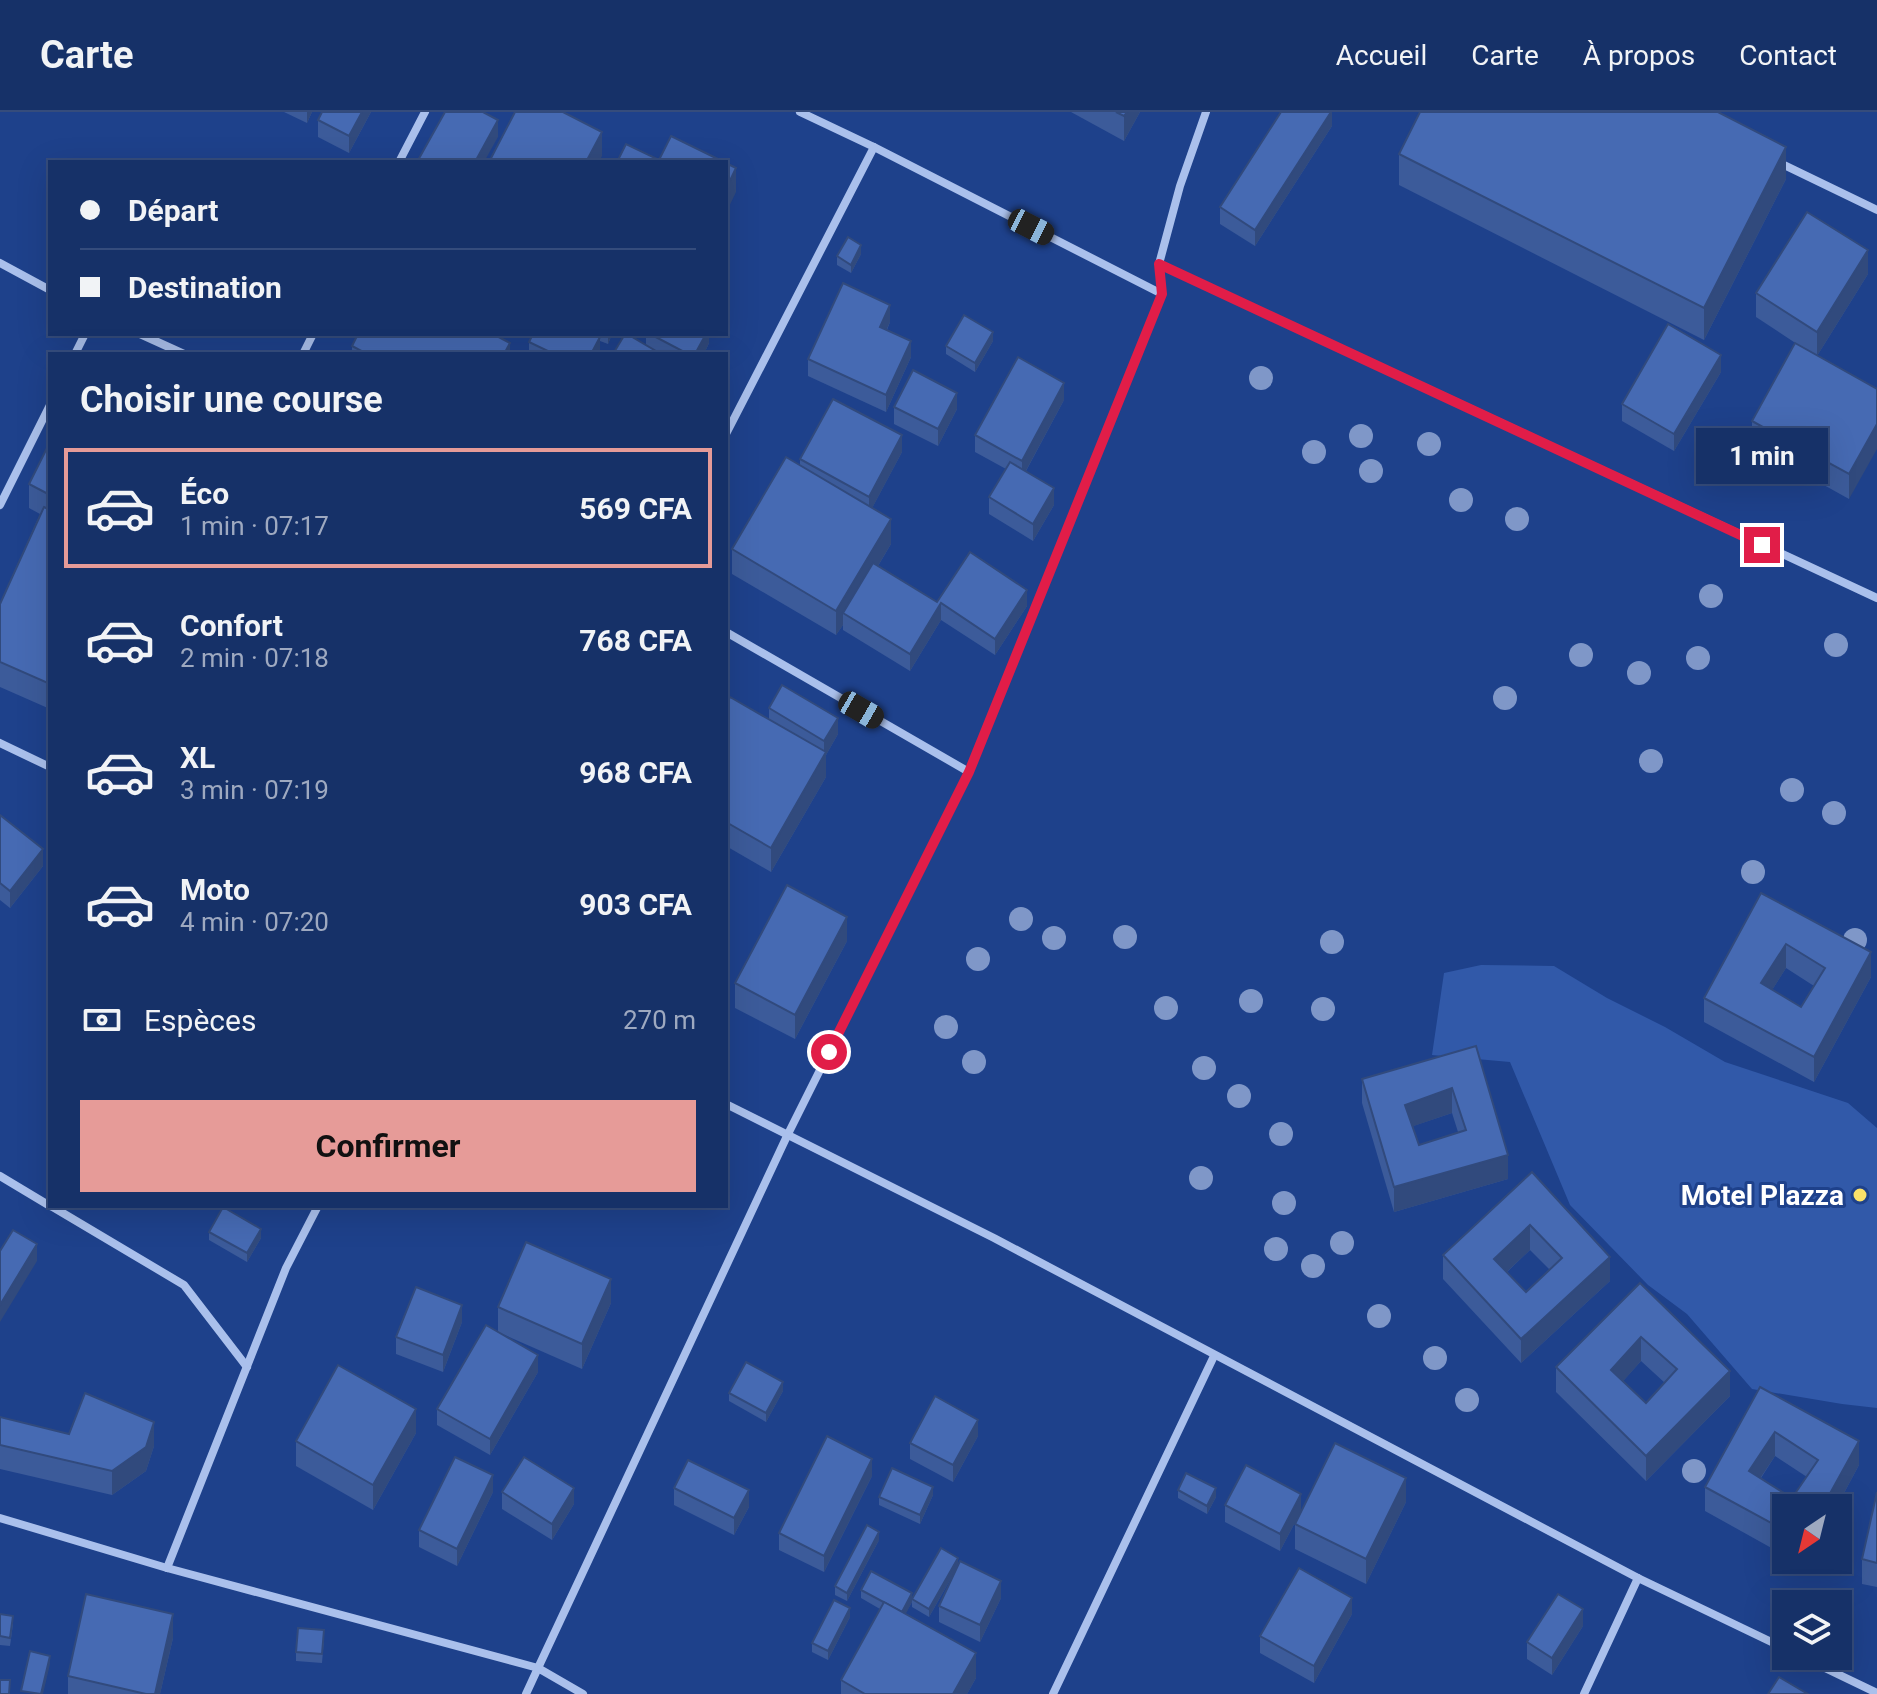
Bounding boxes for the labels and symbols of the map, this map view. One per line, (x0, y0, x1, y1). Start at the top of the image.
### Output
car (1004, 205, 1058, 249)
callout: 1 min (1696, 429, 1828, 485)
route end (1744, 527, 1780, 563)
car (834, 688, 888, 732)
route start (811, 1034, 847, 1070)
place label: Motel Plazza (1681, 1179, 1844, 1212)
marker: Motel Plazza (1851, 1186, 1869, 1204)
north arrow (1772, 1494, 1852, 1574)

